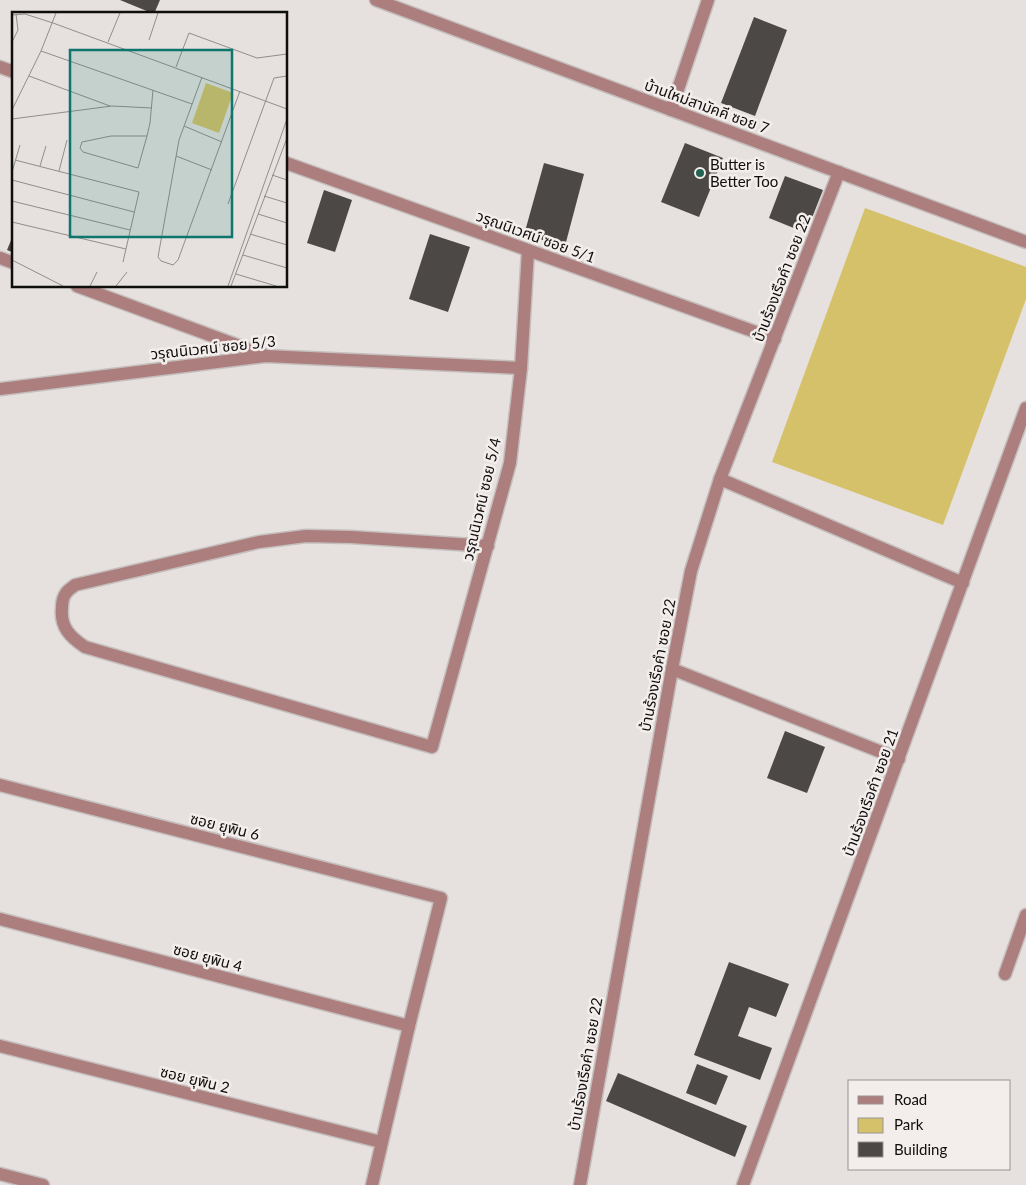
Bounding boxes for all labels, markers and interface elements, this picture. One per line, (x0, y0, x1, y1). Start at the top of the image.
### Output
inset map (12, 12, 288, 288)
street label: บ้านใหม่สามัคคี ซอย 7 (642, 75, 772, 137)
place label: Butter is Better Too (710, 155, 778, 190)
marker: Butter is Better Too (694, 167, 706, 179)
street label: วรุณนิเวศน์ ซอย 5/1 (474, 206, 598, 267)
street label: บ้านร้องเรือคำ ซอย 22 (748, 212, 814, 344)
street label: วรุณนิเวศน์ ซอย 5/3 (150, 331, 276, 364)
street label: วรุณนิเวศน์ ซอย 5/4 (458, 436, 505, 562)
street label: บ้านร้องเรือคำ ซอย 22 (635, 597, 679, 733)
street label: บ้านร้องเรือคำ ซอย 21 (838, 726, 902, 858)
street label: ซอย ยุพิน 6 (188, 809, 262, 844)
street label: ซอย ยุพิน 4 (171, 939, 245, 976)
street label: บ้านร้องเรือคำ ซอย 22 (564, 996, 606, 1132)
street label: ซอย ยุพิน 2 (158, 1062, 232, 1097)
legend (848, 1080, 1011, 1170)
text: Road (894, 1090, 927, 1108)
text: Park (894, 1115, 924, 1133)
text: Building (894, 1140, 947, 1158)

